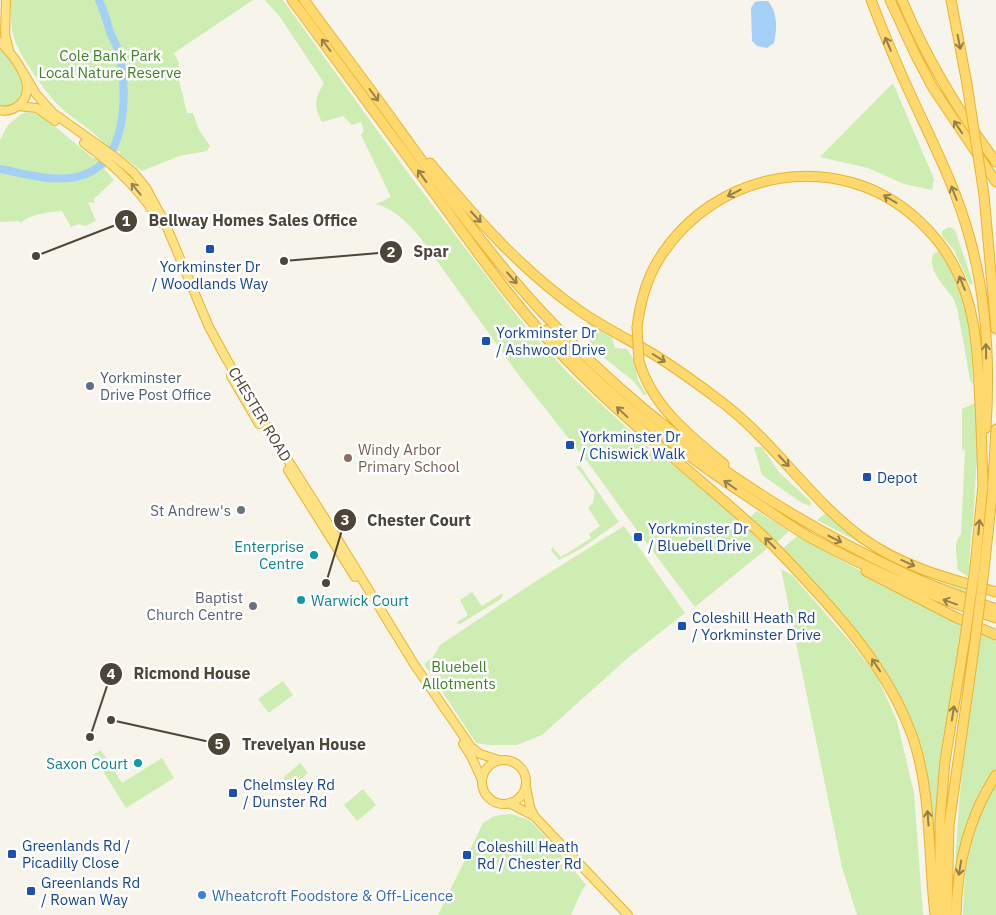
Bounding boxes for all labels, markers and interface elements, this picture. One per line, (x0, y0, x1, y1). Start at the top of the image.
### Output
one-way arrow (955, 34, 964, 50)
one-way arrow (883, 37, 893, 52)
one-way arrow (321, 38, 331, 52)
park label: Cole Bank Park Local Nature Reserve (39, 46, 181, 82)
one-way arrow (369, 88, 379, 102)
one-way arrow (953, 121, 963, 135)
one-way arrow (417, 169, 427, 183)
one-way arrow (131, 183, 142, 196)
one-way arrow (949, 186, 958, 201)
one-way arrow (727, 189, 742, 198)
one-way arrow (883, 194, 897, 204)
callout: Bellway Homes Sales Office (113, 205, 367, 236)
text: Bellway Homes Sales Office (149, 210, 358, 230)
text: 1 (121, 211, 131, 230)
one-way arrow (470, 211, 482, 223)
callout: Spar (378, 236, 459, 267)
text: Spar (413, 241, 449, 261)
text: 2 (386, 242, 396, 261)
marker: Yorkminster Dr / Woodlands Way (204, 243, 216, 255)
place label: Yorkminster Dr / Woodlands Way (152, 257, 269, 293)
one-way arrow (506, 271, 518, 284)
one-way arrow (957, 276, 966, 291)
place label: Yorkminster Dr / Ashwood Drive (496, 323, 606, 359)
marker: Yorkminster Dr / Ashwood Drive (480, 335, 492, 347)
one-way arrow (981, 343, 991, 360)
one-way arrow (651, 353, 665, 363)
street label: CHESTER ROAD (224, 363, 296, 465)
place label: Yorkminster Drive Post Office (100, 368, 211, 404)
marker: Yorkminster Drive Post Office (84, 380, 96, 392)
one-way arrow (616, 407, 629, 419)
place label: Yorkminster Dr / Chiswick Walk (580, 427, 686, 463)
marker: Yorkminster Dr / Chiswick Walk (564, 439, 576, 451)
place label: Windy Arbor Primary School (358, 440, 460, 476)
marker: Windy Arbor Primary School (342, 452, 354, 464)
one-way arrow (778, 454, 790, 467)
place label: Depot (877, 468, 918, 487)
marker: Depot (861, 471, 873, 483)
one-way arrow (723, 480, 737, 490)
place label: St Andrew's (150, 501, 231, 520)
marker: St Andrew's (235, 504, 247, 516)
callout: Chester Court (332, 505, 481, 536)
text: 3 (340, 510, 350, 529)
text: Chester Court (367, 510, 471, 530)
place label: Yorkminster Dr / Bluebell Drive (648, 519, 751, 555)
one-way arrow (974, 520, 984, 536)
marker: Yorkminster Dr / Bluebell Drive (632, 531, 644, 543)
one-way arrow (827, 535, 842, 544)
place label: Enterprise Centre (234, 537, 304, 573)
one-way arrow (764, 537, 776, 549)
marker: Enterprise Centre (308, 549, 320, 561)
one-way arrow (900, 559, 915, 569)
place label: Baptist Church Centre (147, 588, 243, 624)
place label: Warwick Court (311, 591, 409, 610)
marker: Warwick Court (295, 594, 307, 606)
one-way arrow (943, 597, 958, 606)
marker: Baptist Church Centre (247, 600, 259, 612)
place label: Coleshill Heath Rd / Yorkminster Drive (692, 608, 821, 644)
marker: Coleshill Heath Rd / Yorkminster Drive (676, 620, 688, 632)
park label: Bluebell Allotments (422, 657, 496, 693)
callout: Ricmond House (98, 658, 260, 689)
one-way arrow (871, 659, 881, 673)
text: Ricmond House (133, 663, 251, 683)
text: 4 (106, 664, 116, 683)
one-way arrow (949, 705, 959, 721)
callout: Trevelyan House (207, 728, 376, 759)
text: 5 (214, 734, 224, 753)
text: Trevelyan House (242, 734, 366, 754)
place label: Saxon Court (46, 754, 128, 773)
marker: Saxon Court (132, 757, 144, 769)
place label: Chelmsley Rd / Dunster Rd (243, 775, 335, 811)
marker: Chelmsley Rd / Dunster Rd (227, 787, 239, 799)
one-way arrow (923, 810, 933, 826)
place label: Greenlands Rd / Picadilly Close (22, 836, 131, 872)
place label: Coleshill Heath Rd / Chester Rd (477, 837, 582, 873)
marker: Greenlands Rd / Picadilly Close (6, 848, 18, 860)
marker: Coleshill Heath Rd / Chester Rd (461, 849, 473, 861)
one-way arrow (954, 860, 964, 876)
place label: Greenlands Rd / Rowan Way (41, 873, 140, 909)
marker: Greenlands Rd / Rowan Way (25, 885, 37, 897)
place label: Wheatcroft Foodstore & Off-Licence (212, 886, 453, 905)
marker: Wheatcroft Foodstore & Off-Licence (196, 889, 208, 901)

